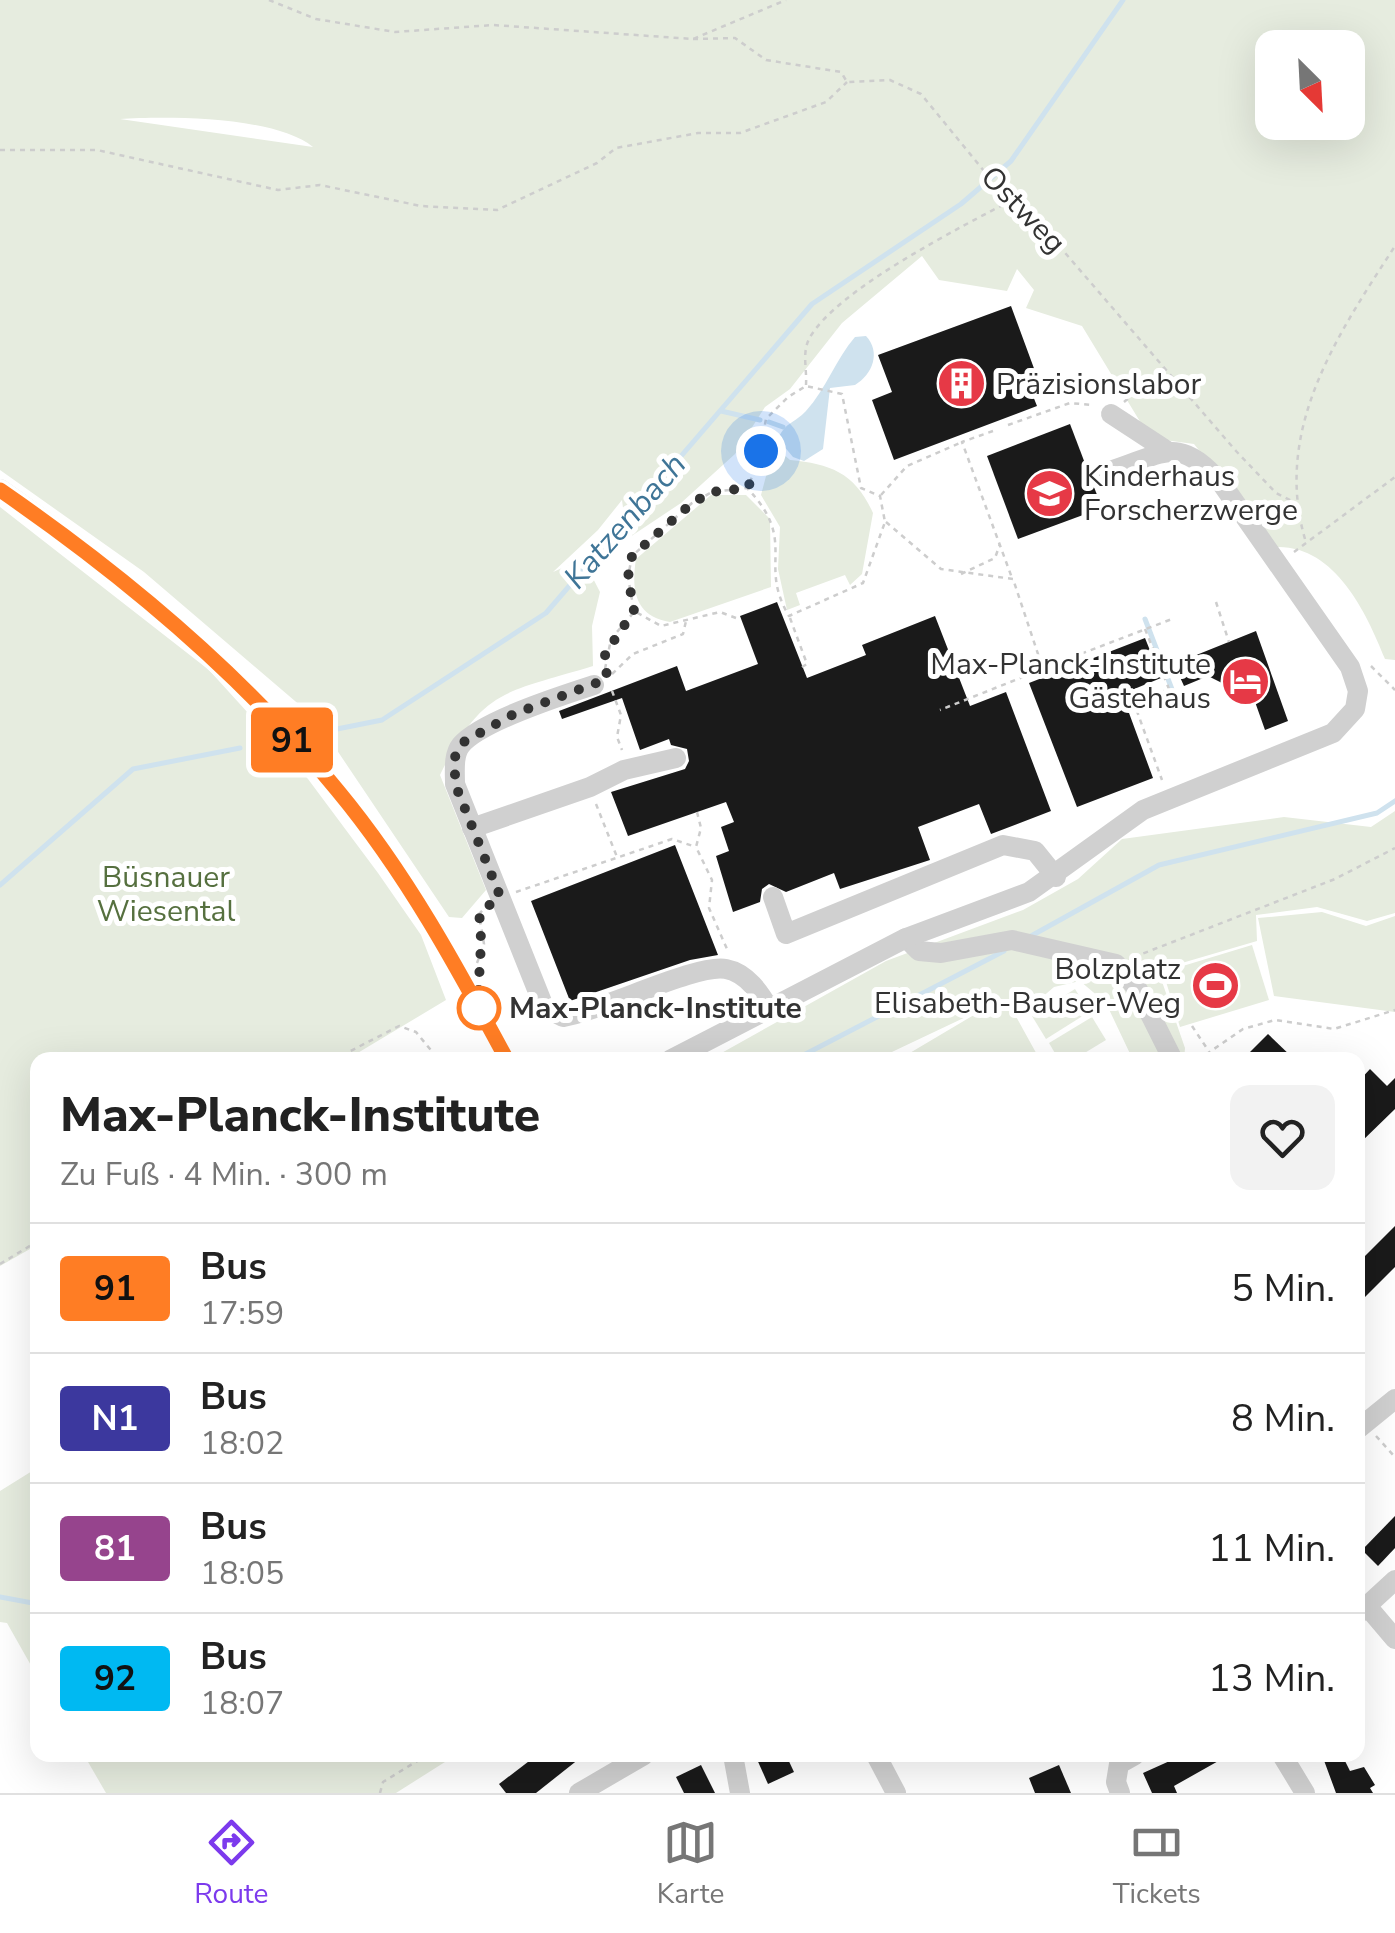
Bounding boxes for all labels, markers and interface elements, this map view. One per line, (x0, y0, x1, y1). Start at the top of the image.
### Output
north arrow (1255, 30, 1365, 140)
map controls (1255, 30, 1365, 140)
street label: Ostweg (971, 157, 1075, 263)
building icon: Präzisionslabor (935, 358, 987, 410)
place label: Präzisionslabor (996, 364, 1202, 405)
your location (736, 426, 786, 476)
water label: Katzenbach (554, 444, 696, 598)
place label: Kinderhaus Forscherzwerge (1084, 456, 1298, 531)
school or university icon: Kinderhaus Forscherzwerge (1023, 467, 1075, 519)
place label: Max-Planck-Institute Gästehaus (930, 644, 1211, 719)
hotel icon: Max-Planck-Institute Gästehaus (1220, 655, 1272, 707)
line badge: 91 (247, 708, 337, 772)
text: 91 (271, 717, 313, 764)
park label: Büsnauer Wiesental (97, 857, 235, 932)
place label: Bolzplatz Elisabeth-Bauser-Weg (874, 949, 1181, 1024)
sports icon: Bolzplatz Elisabeth-Bauser-Weg (1190, 960, 1242, 1012)
marker: Max-Planck-Institute (458, 987, 500, 1029)
place label: Max-Planck-Institute (509, 988, 802, 1029)
text: Max-Planck-Institute (60, 1082, 540, 1148)
button: heart (1230, 1085, 1335, 1190)
text: Zu Fuß · 4 Min. · 300 m (60, 1153, 388, 1196)
text: Bus (200, 1241, 267, 1292)
text: 5 Min. (1231, 1263, 1335, 1314)
text: 91 (94, 1265, 136, 1312)
text: 17:59 (200, 1292, 284, 1335)
text: Bus (200, 1371, 267, 1422)
text: 8 Min. (1231, 1393, 1335, 1444)
text: N1 (91, 1395, 139, 1442)
text: 18:02 (200, 1422, 284, 1465)
text: Bus (200, 1501, 267, 1552)
text: 11 Min. (1208, 1523, 1335, 1574)
text: 81 (94, 1525, 136, 1572)
text: 18:05 (200, 1552, 284, 1595)
text: Bus (200, 1631, 267, 1682)
text: 13 Min. (1208, 1653, 1335, 1704)
text: 92 (94, 1655, 136, 1702)
text: 18:07 (200, 1682, 284, 1725)
tab: Route (194, 1815, 268, 1913)
tab: Karte (657, 1815, 724, 1913)
tab: Tickets (1113, 1815, 1201, 1913)

